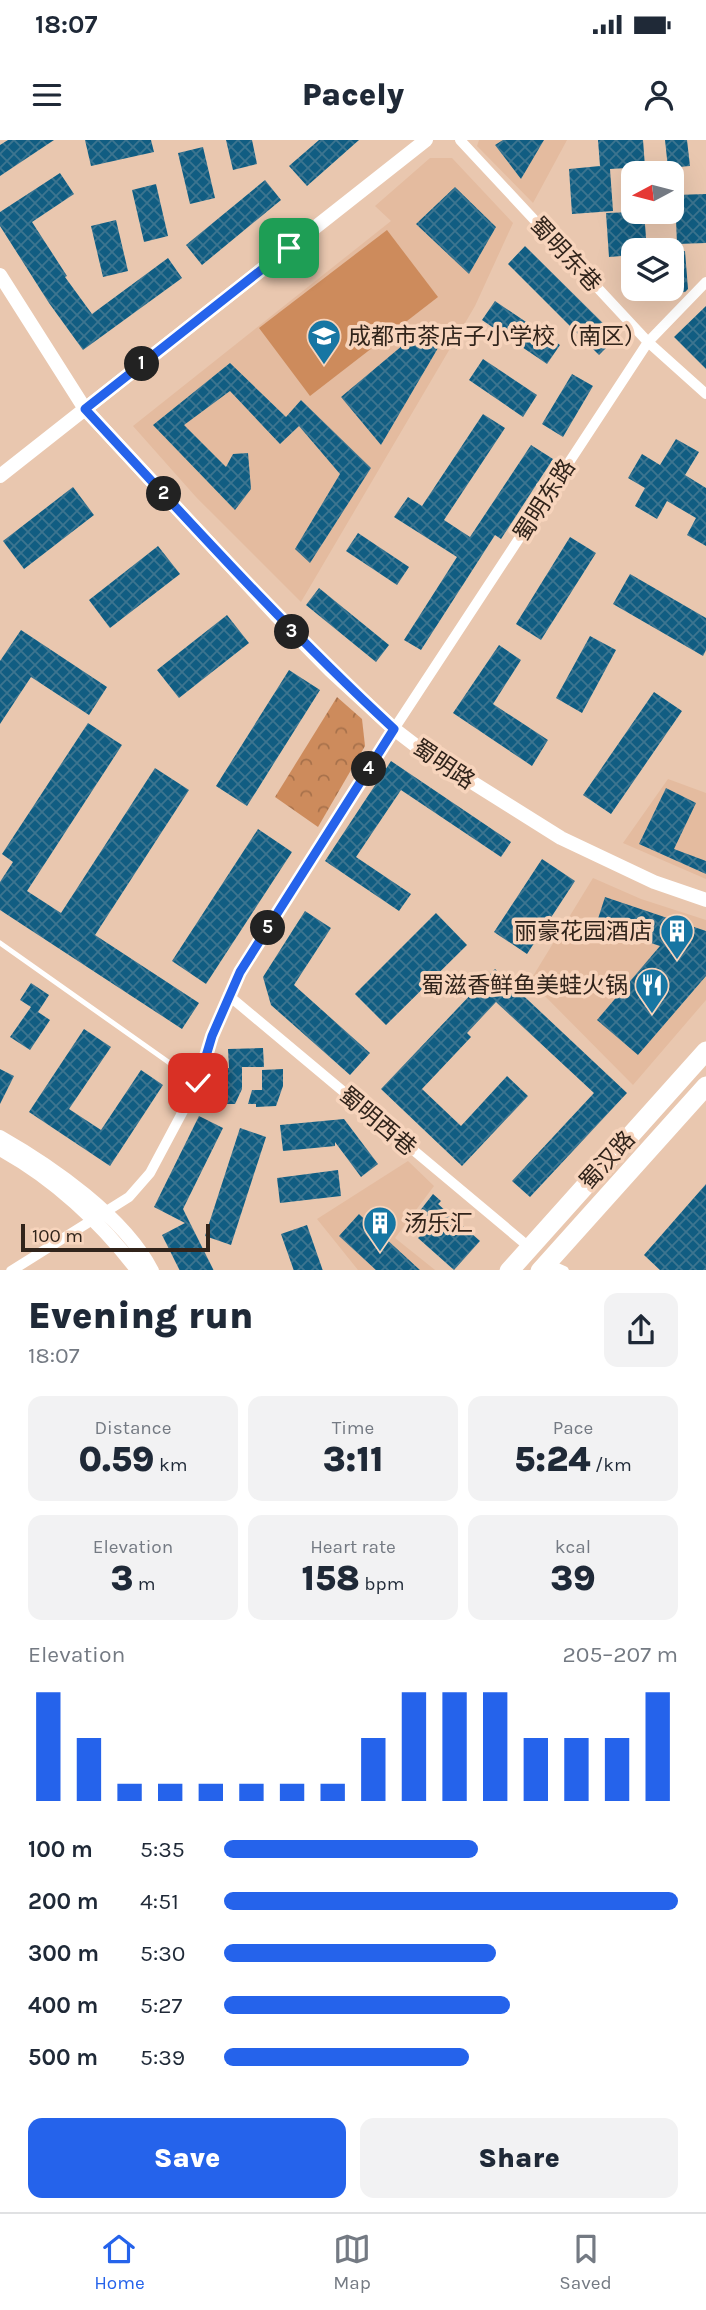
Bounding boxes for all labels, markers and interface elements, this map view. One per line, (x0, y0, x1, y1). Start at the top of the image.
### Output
text: 18:07 (35, 9, 97, 40)
icon: menu (28, 76, 66, 114)
text: Pacely (302, 76, 404, 113)
icon: person (640, 76, 678, 114)
north arrow (621, 161, 684, 224)
map controls (621, 161, 684, 301)
street label: 蜀明东巷 (524, 211, 607, 297)
pin (259, 218, 319, 278)
icon: arrive (270, 229, 308, 267)
button: layers (621, 238, 684, 301)
school or university icon: 成都市茶店子小学校（南区） (305, 317, 343, 366)
place label: 成都市茶店子小学校（南区） (348, 323, 647, 350)
pin: 1 (124, 346, 160, 382)
text: 1 (138, 352, 145, 374)
street label: 蜀明东路 (508, 454, 581, 546)
pin: 2 (146, 476, 182, 512)
text: 2 (158, 482, 169, 504)
pin: 3 (274, 615, 310, 650)
text: 3 (286, 620, 297, 642)
street label: 蜀明路 (408, 734, 480, 795)
pin: 4 (352, 752, 386, 786)
text: 4 (363, 757, 374, 779)
pin: 5 (250, 910, 286, 946)
building icon: 丽豪花园酒店 (658, 912, 696, 961)
text: 5 (262, 916, 273, 938)
place label: 丽豪花园酒店 (514, 918, 652, 945)
restaurant icon: 蜀滋香鲜鱼美蛙火锅 (633, 966, 671, 1015)
place label: 蜀滋香鲜鱼美蛙火锅 (421, 972, 628, 999)
pin (168, 1053, 228, 1113)
icon: check (179, 1064, 217, 1102)
street label: 蜀明西巷 (334, 1081, 422, 1161)
street label: 蜀汉路 (574, 1126, 640, 1195)
building icon: 汤乐汇 (361, 1204, 399, 1253)
place label: 汤乐汇 (404, 1210, 473, 1237)
scale bar (21, 1222, 210, 1253)
text: 100 m (32, 1225, 83, 1247)
text: Evening run (28, 1293, 253, 1338)
button: share (604, 1293, 678, 1367)
text: 18:07 (28, 1342, 80, 1369)
text: Distance (95, 1417, 171, 1439)
text: Time (332, 1417, 374, 1439)
text: Pace (553, 1417, 593, 1439)
text: 0.59 (79, 1439, 154, 1480)
text: 3:11 (323, 1439, 383, 1480)
text: 5:24 (514, 1439, 590, 1480)
text: km (154, 1454, 187, 1476)
text: /km (590, 1454, 632, 1476)
text: Elevation (93, 1536, 173, 1558)
text: Heart rate (310, 1536, 396, 1558)
text: kcal (555, 1536, 591, 1558)
text: 3 (110, 1558, 133, 1599)
text: 158 (302, 1558, 360, 1599)
text: 39 (550, 1558, 596, 1599)
text: m (133, 1573, 156, 1595)
text: bpm (360, 1573, 404, 1595)
text: Elevation (28, 1641, 125, 1668)
text: 205–207 m (562, 1641, 678, 1668)
text: 100 m (28, 1836, 93, 1863)
text: 5:35 (140, 1836, 185, 1863)
text: 200 m (28, 1888, 99, 1915)
text: 4:51 (140, 1888, 179, 1915)
text: 300 m (28, 1940, 99, 1967)
text: 5:30 (140, 1940, 186, 1967)
text: 400 m (28, 1992, 98, 2019)
text: 5:27 (140, 1992, 182, 2019)
text: 500 m (28, 2044, 98, 2071)
text: 5:39 (140, 2044, 185, 2071)
button: Save (28, 2118, 346, 2198)
button: Share (360, 2118, 678, 2198)
tab: Home (94, 2230, 145, 2294)
tab: Map (333, 2230, 371, 2294)
tab: Saved (559, 2230, 612, 2294)

